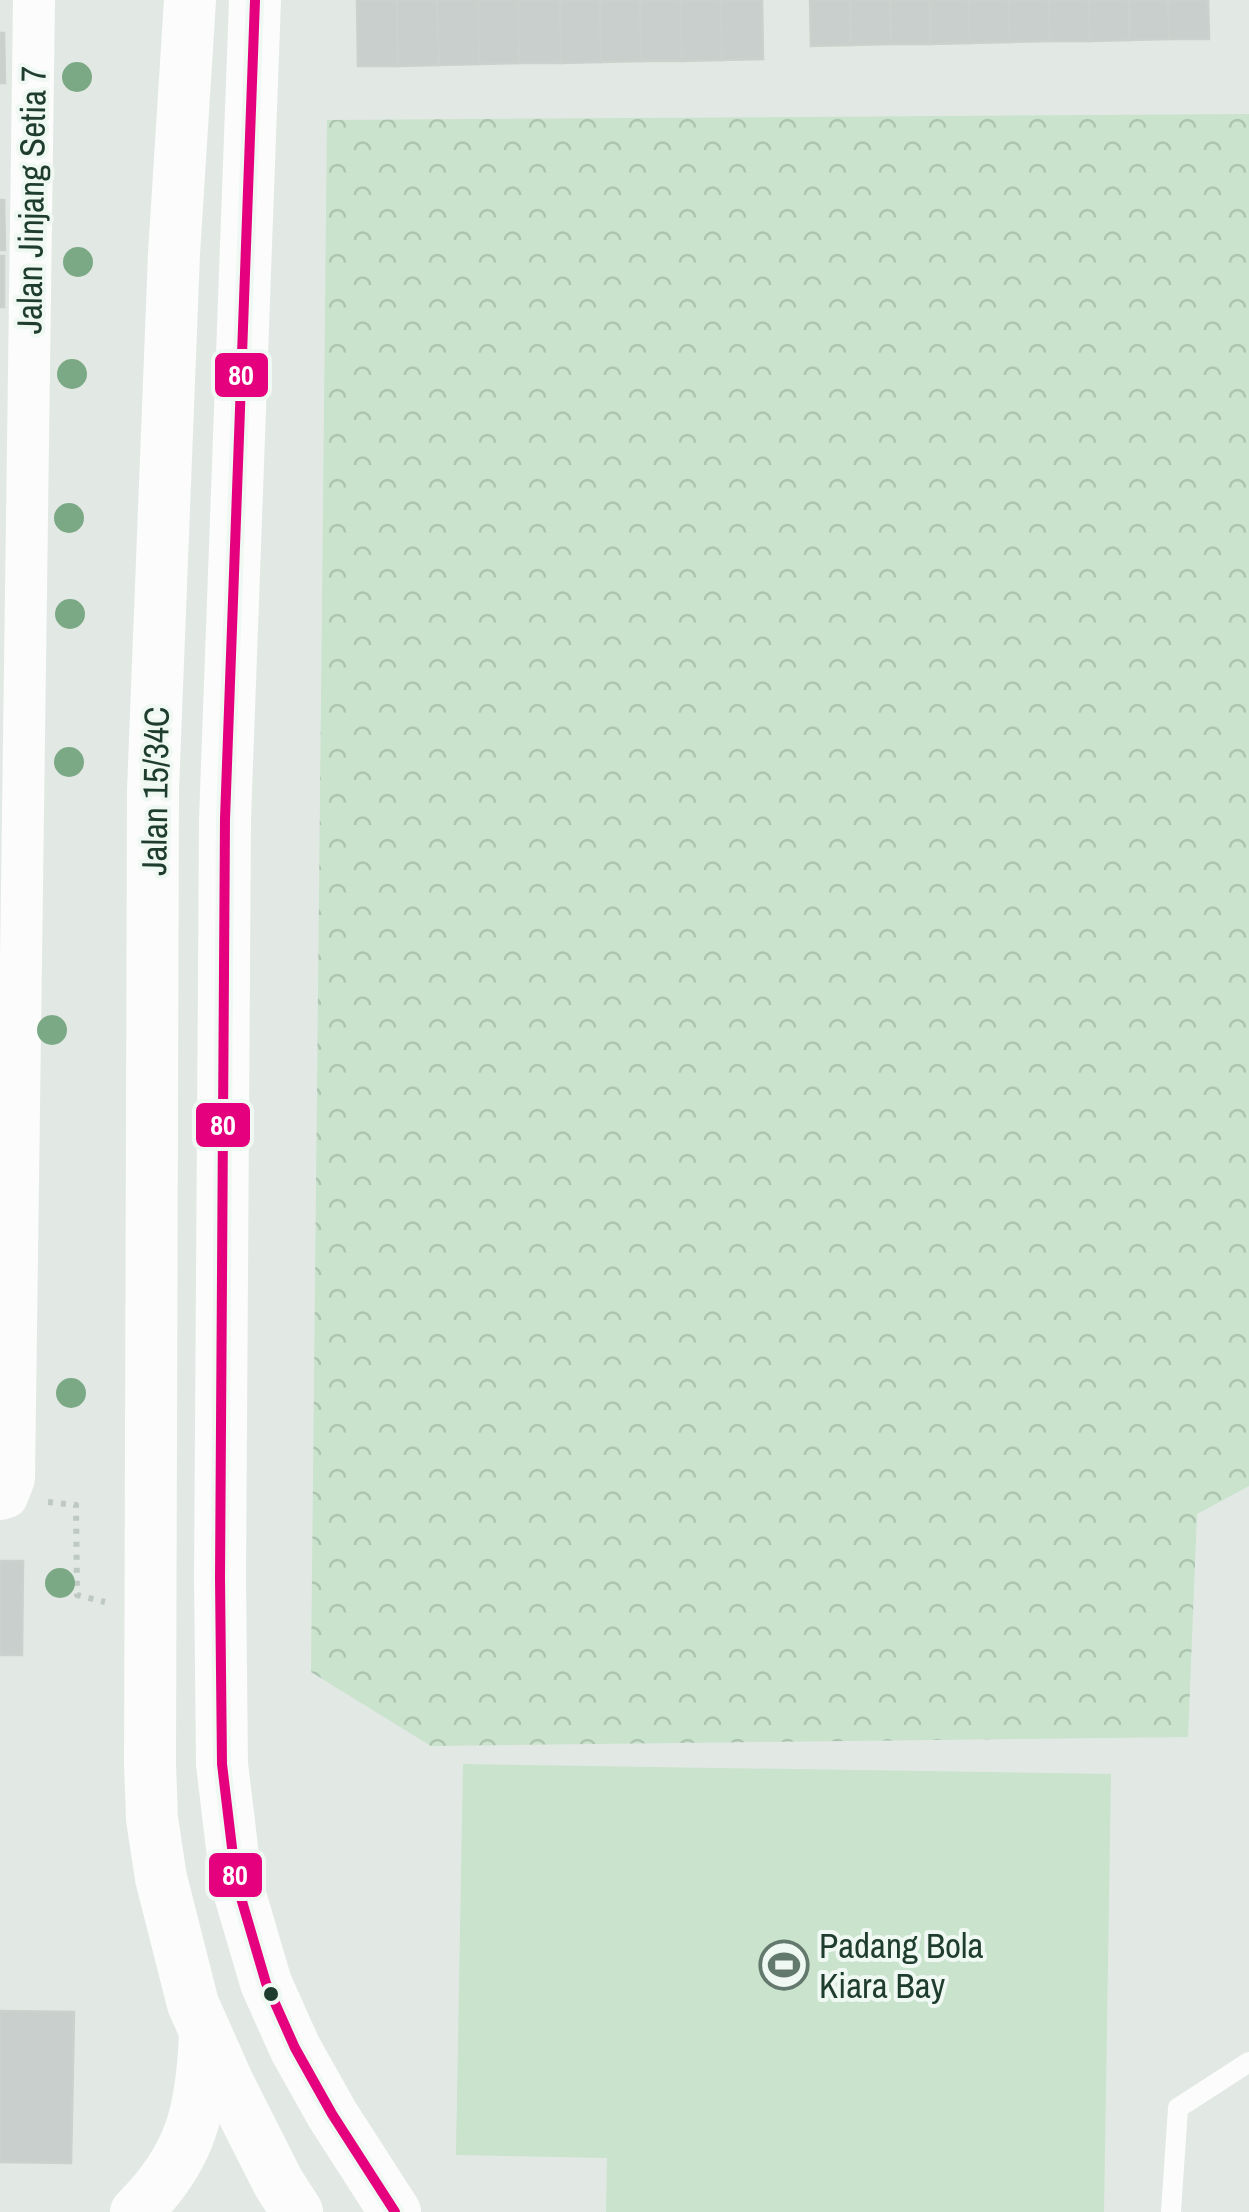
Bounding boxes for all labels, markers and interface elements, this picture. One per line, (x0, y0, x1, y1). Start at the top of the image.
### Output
street label: Jalan Jinjang Setia 7 (5, 66, 57, 334)
line badge: 80 (213, 351, 270, 399)
text: 80 (228, 356, 254, 394)
street label: Jalan 15/34C (130, 706, 180, 876)
line badge: 80 (194, 1101, 252, 1149)
text: 80 (210, 1106, 236, 1144)
line badge: 80 (207, 1851, 264, 1899)
text: 80 (222, 1856, 248, 1894)
place label: Padang Bola Kiara Bay (819, 1922, 983, 2009)
sports icon: Padang Bola Kiara Bay (758, 1939, 810, 1991)
unlabelled marker (261, 1984, 281, 2004)

